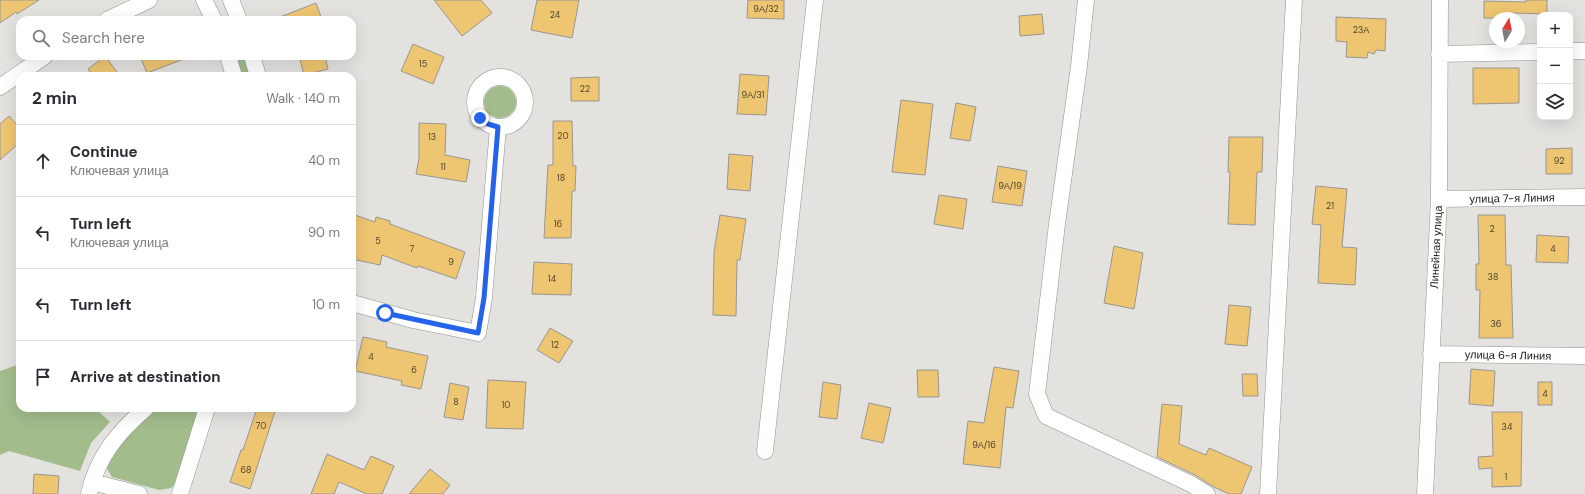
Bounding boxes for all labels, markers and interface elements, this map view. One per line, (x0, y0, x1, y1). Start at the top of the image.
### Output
house number: 9А/32 (753, 3, 779, 15)
house number: 24 (550, 9, 561, 21)
north arrow (1489, 12, 1525, 48)
map controls (1537, 12, 1573, 120)
button: + (1537, 12, 1573, 48)
search box (16, 16, 356, 60)
house number: 23А (1353, 24, 1369, 36)
icon: search (30, 27, 52, 49)
text: Search here (62, 28, 145, 48)
button: − (1537, 48, 1573, 84)
house number: 15 (419, 58, 427, 70)
house number: 22 (580, 83, 590, 95)
button: layers (1537, 84, 1573, 120)
text: 2 min (32, 87, 77, 109)
house number: 9А/31 (742, 89, 765, 101)
text: Walk · 140 m (266, 90, 340, 107)
route end (471, 109, 489, 127)
house number: 20 (557, 130, 569, 142)
house number: 13 (428, 131, 436, 143)
text: Continue (70, 142, 138, 162)
icon: ahead (32, 150, 54, 172)
text: 40 m (308, 152, 340, 169)
house number: 92 (1554, 155, 1564, 167)
house number: 11 (440, 161, 446, 173)
text: Ключевая улица (70, 162, 169, 179)
house number: 18 (557, 172, 565, 184)
house number: 9А/19 (998, 180, 1022, 192)
street label: улица 7-я Линия (1469, 190, 1555, 206)
house number: 21 (1326, 200, 1334, 212)
street label: Линейная улица (1427, 204, 1445, 289)
text: Turn left (70, 214, 131, 234)
house number: 16 (554, 218, 563, 230)
icon: left (32, 222, 54, 244)
house number: 2 (1489, 223, 1495, 235)
text: 90 m (308, 224, 340, 241)
text: Ключевая улица (70, 234, 169, 251)
house number: 5 (375, 235, 381, 247)
house number: 7 (410, 243, 415, 255)
house number: 4 (1550, 243, 1556, 255)
house number: 9 (448, 256, 454, 268)
house number: 38 (1488, 271, 1498, 283)
house number: 14 (548, 273, 557, 285)
icon: left (32, 294, 54, 316)
text: Turn left (70, 295, 131, 315)
text: 10 m (312, 296, 340, 313)
route start (376, 304, 394, 322)
house number: 36 (1491, 318, 1502, 330)
house number: 12 (551, 339, 559, 351)
street label: улица 6-я Линия (1465, 347, 1551, 363)
house number: 4 (368, 351, 374, 363)
house number: 6 (411, 364, 417, 376)
icon: arrive (32, 366, 54, 388)
text: Arrive at destination (70, 367, 221, 387)
house number: 4 (1542, 388, 1548, 400)
house number: 8 (453, 396, 459, 408)
house number: 10 (502, 399, 510, 411)
house number: 70 (256, 420, 266, 432)
house number: 34 (1502, 421, 1513, 433)
house number: 9А/16 (972, 439, 996, 451)
house number: 68 (240, 464, 252, 476)
house number: 1 (1505, 471, 1508, 483)

